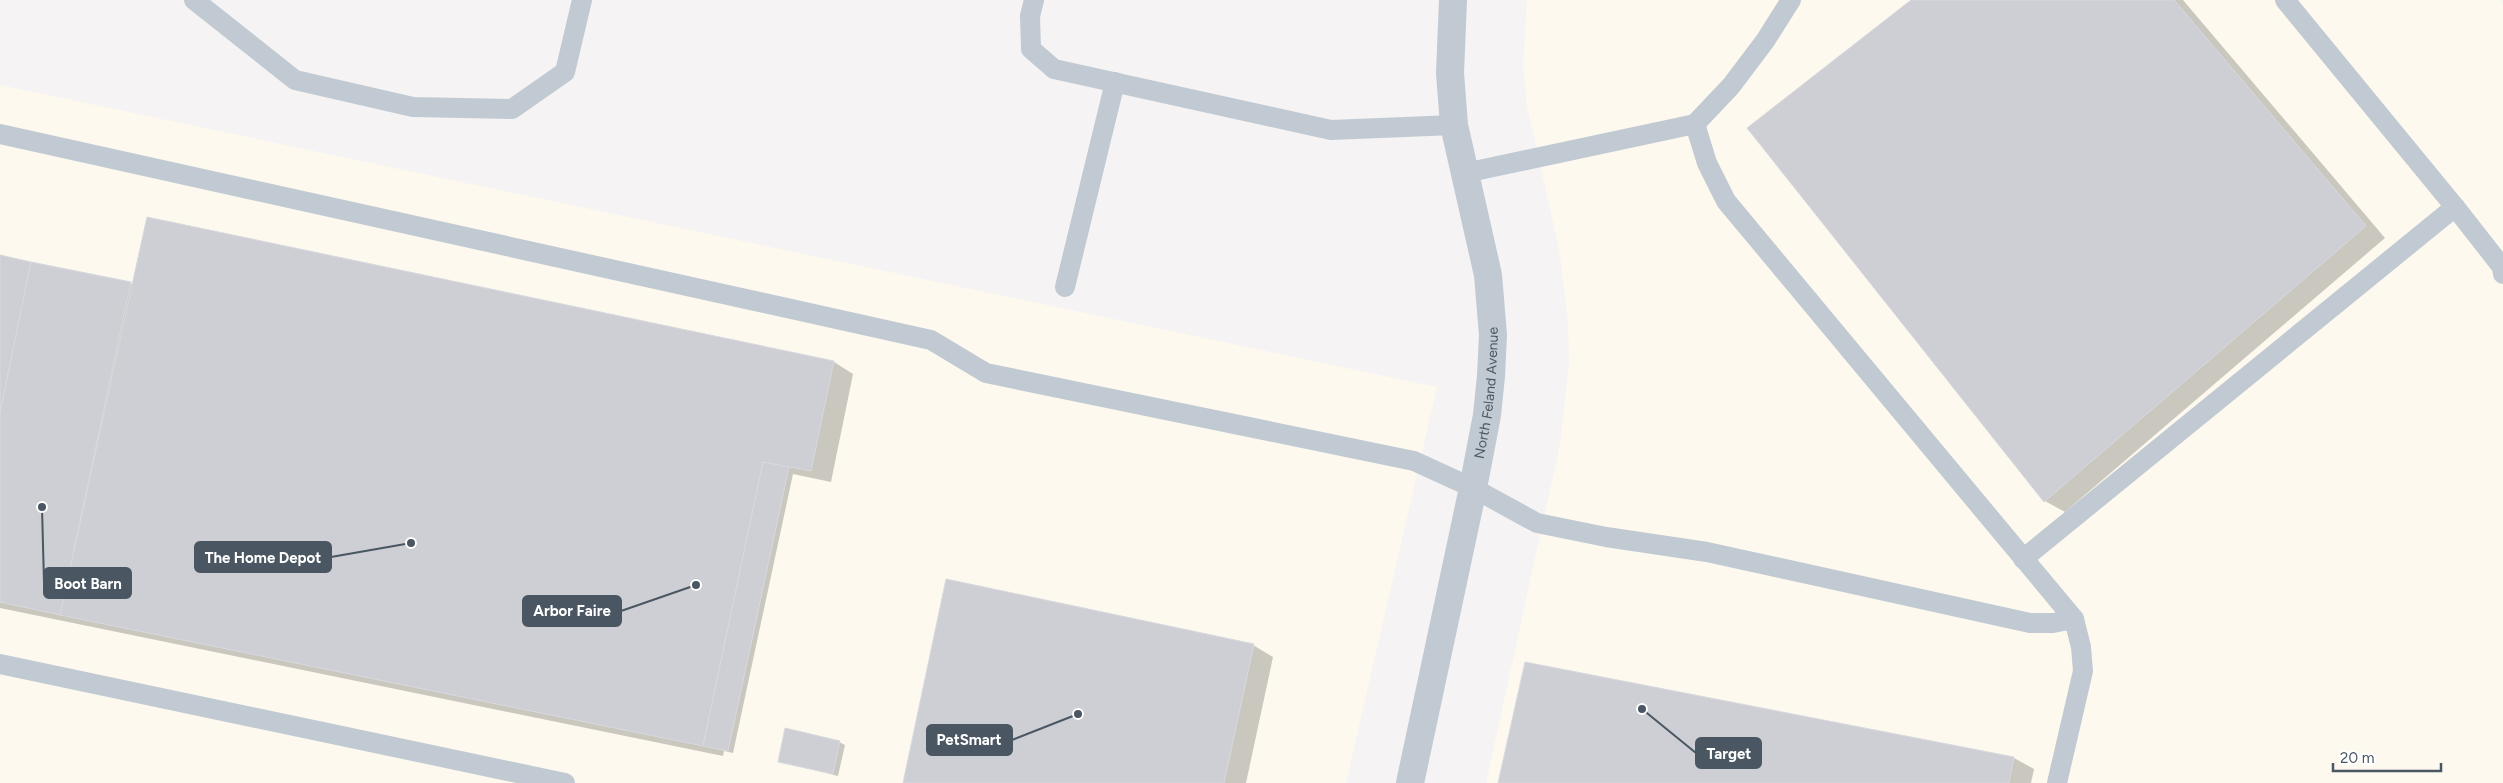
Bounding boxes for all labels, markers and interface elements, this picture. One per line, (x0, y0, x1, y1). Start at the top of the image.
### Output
street label: North Feland Avenue (1470, 326, 1502, 460)
callout: The Home Depot (195, 542, 331, 572)
text: The Home Depot (205, 549, 321, 567)
callout: Boot Barn (44, 568, 131, 598)
text: Boot Barn (54, 575, 122, 593)
callout: Arbor Faire (523, 596, 621, 626)
text: Arbor Faire (533, 602, 611, 620)
callout: PetSmart (927, 725, 1012, 755)
text: PetSmart (936, 731, 1002, 749)
callout: Target (1696, 738, 1761, 768)
scale bar (2333, 740, 2440, 772)
text: Target (1707, 745, 1751, 763)
text: 20 m (2340, 749, 2374, 767)

